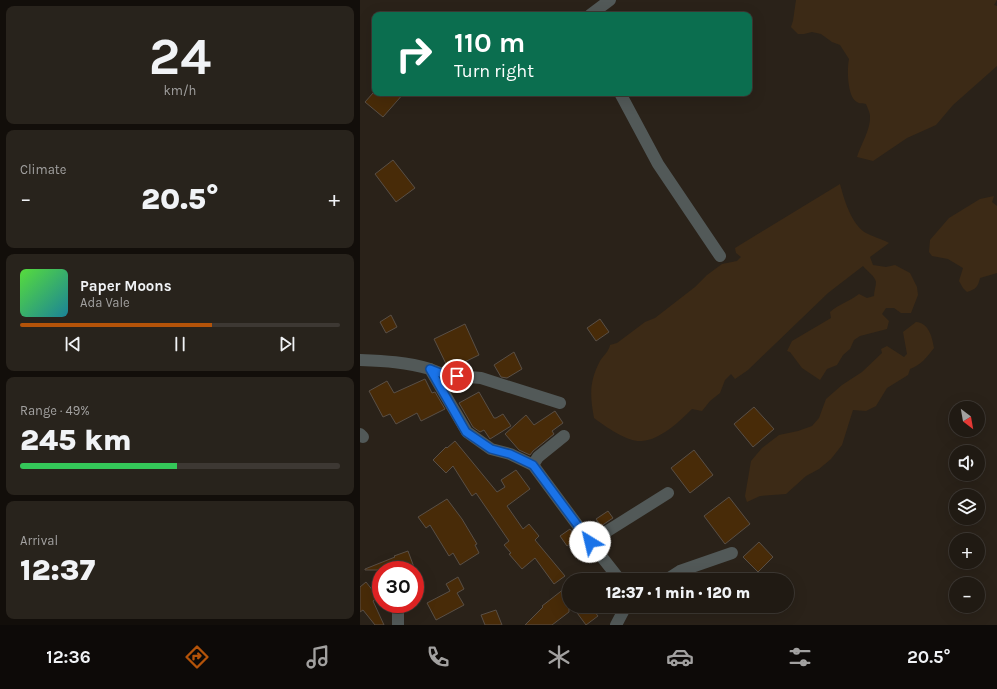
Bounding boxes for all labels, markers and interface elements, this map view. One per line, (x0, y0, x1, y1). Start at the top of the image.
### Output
text: 24 (149, 26, 211, 87)
text: 110 m (454, 26, 525, 59)
icon: right (388, 28, 440, 80)
text: Turn right (454, 60, 534, 82)
text: km/h (164, 83, 196, 98)
text: Climate (20, 162, 66, 177)
text: 20.5° (141, 181, 219, 217)
text: − (20, 186, 32, 212)
text: + (328, 186, 340, 212)
text: Paper Moons (80, 277, 172, 295)
text: Ada Vale (80, 295, 130, 310)
icon: previous (62, 333, 84, 355)
icon: pause (169, 333, 191, 355)
icon: next (276, 333, 298, 355)
pin (440, 359, 474, 393)
icon: arrive (446, 365, 468, 387)
north arrow (949, 401, 985, 437)
map controls (949, 401, 985, 613)
text: Range · 49% (20, 403, 90, 418)
text: 245 km (20, 422, 132, 458)
button: sound (949, 445, 985, 481)
button: layers (949, 489, 985, 525)
position arrow (569, 521, 611, 563)
text: Arrival (20, 533, 58, 548)
button: + (949, 533, 985, 569)
text: 12:37 (20, 552, 95, 588)
speed limit sign: 30 (372, 561, 424, 613)
button: − (949, 577, 985, 613)
text: 12:37 · 1 min · 120 m (606, 584, 750, 602)
icon: directions (183, 643, 211, 671)
icon: music (304, 643, 332, 671)
icon: phone (424, 643, 452, 671)
icon: climate (545, 643, 573, 671)
icon: car (666, 643, 694, 671)
icon: filters (786, 643, 814, 671)
text: 12:36 (46, 646, 91, 668)
text: 20.5° (907, 646, 951, 668)

